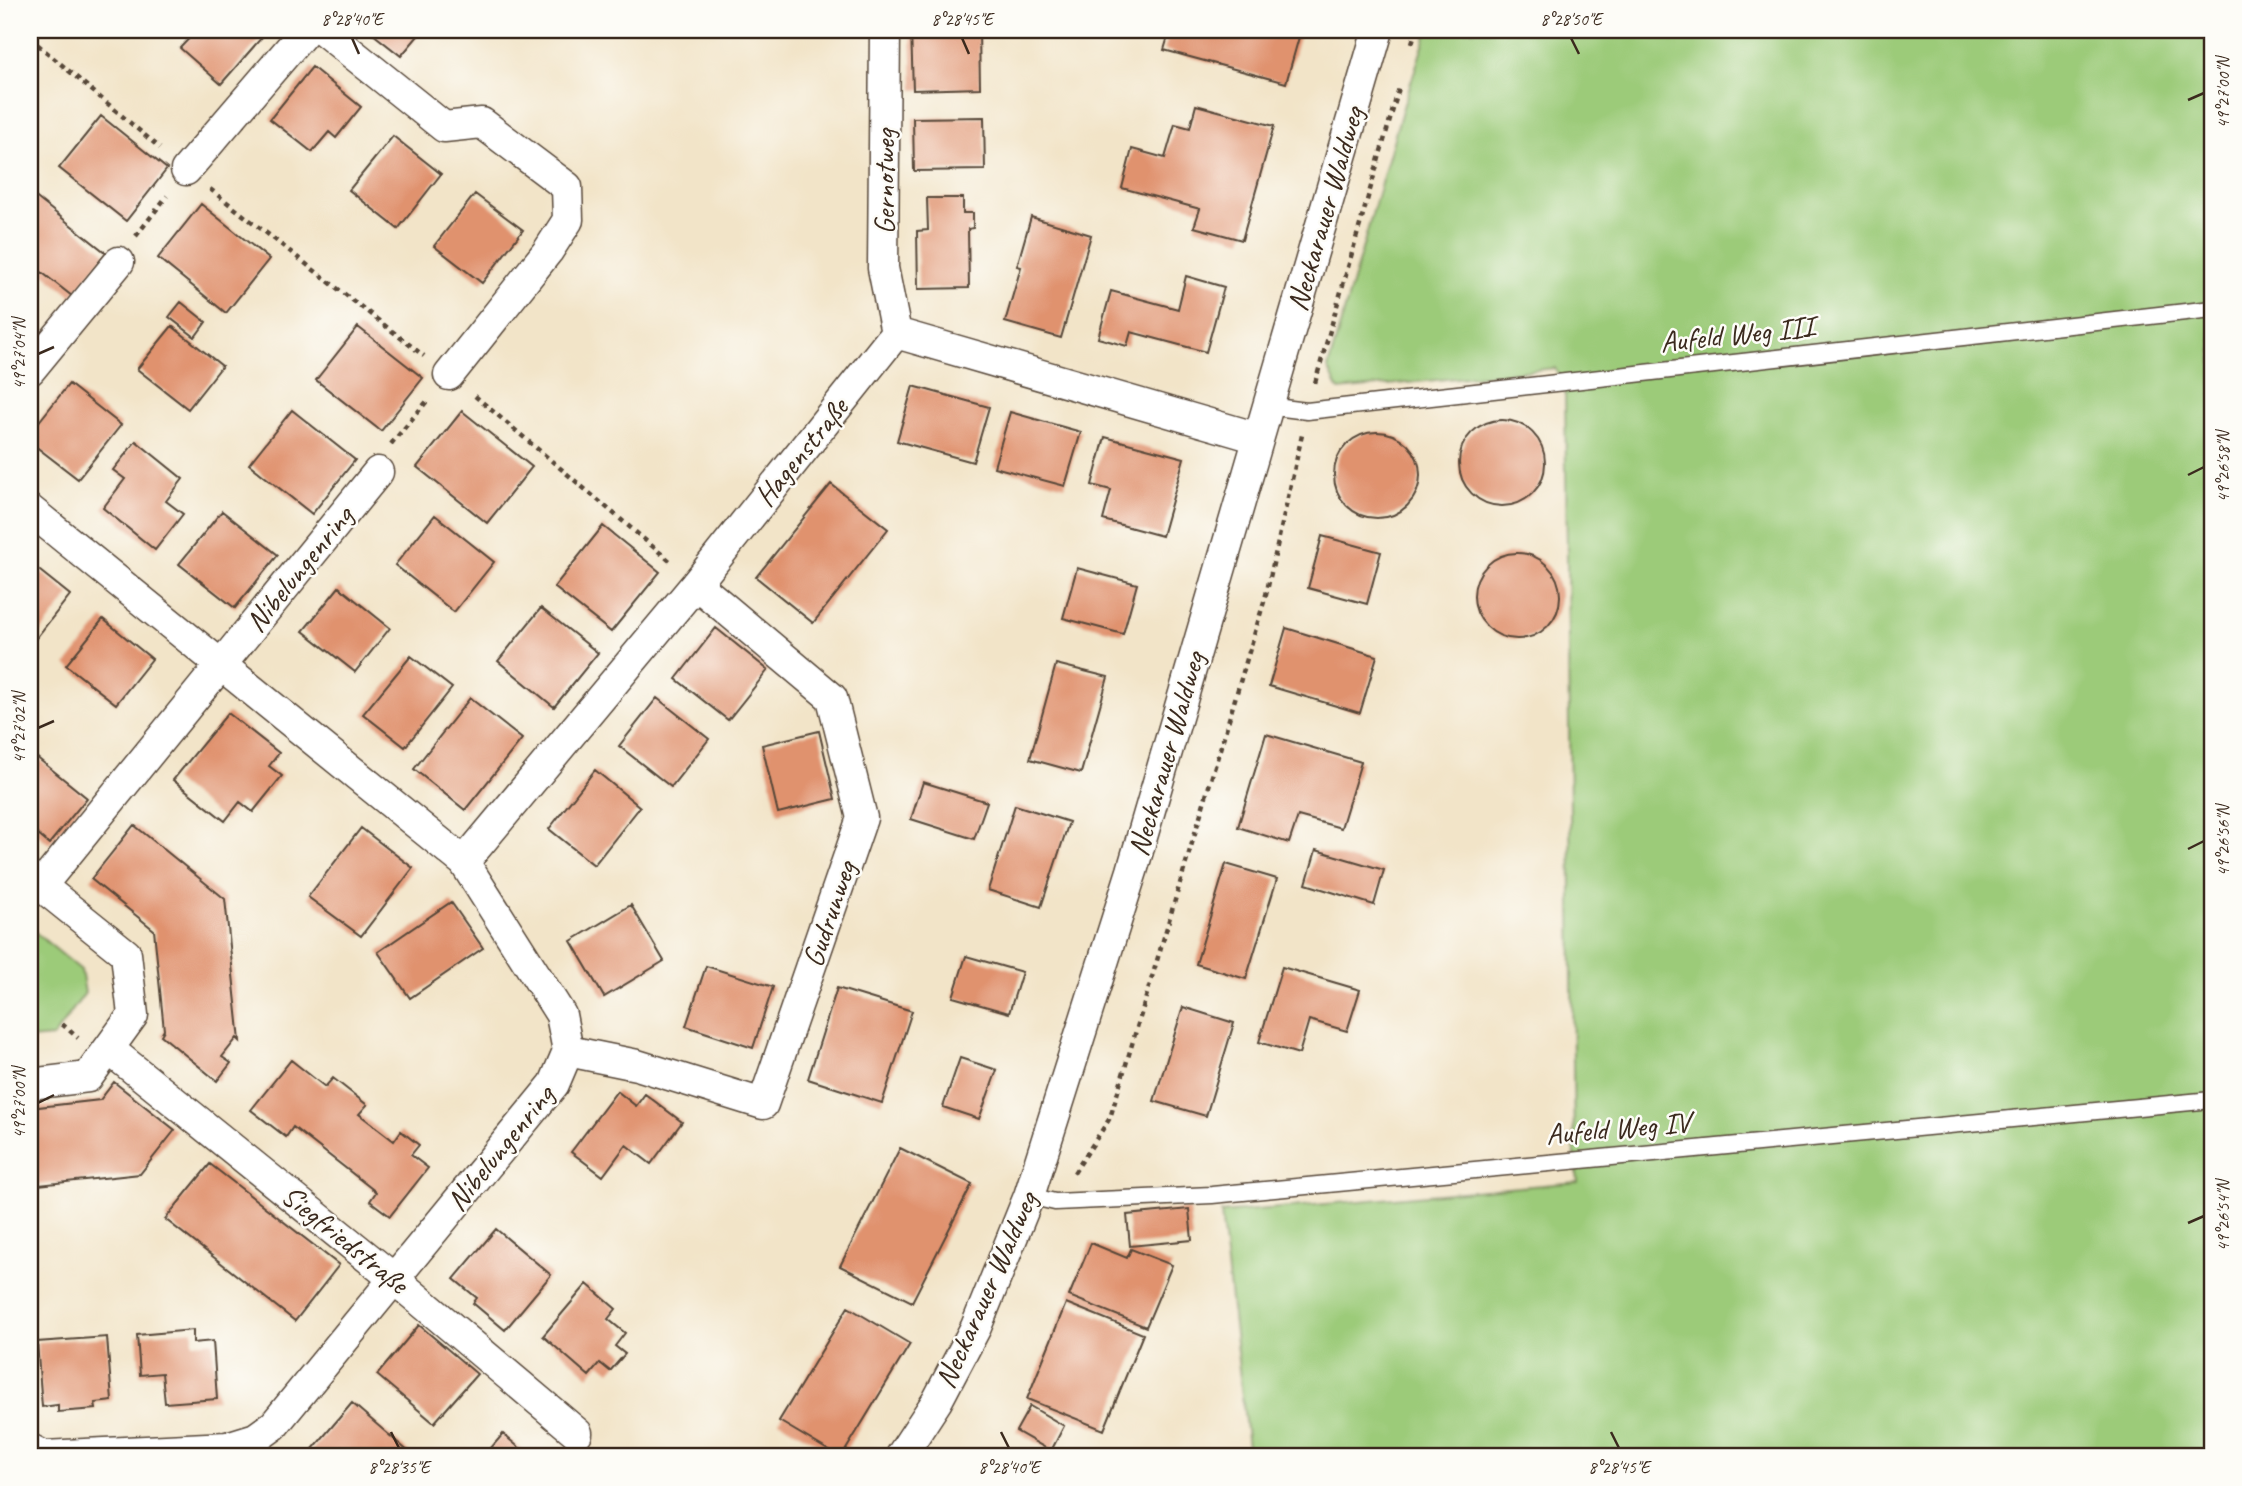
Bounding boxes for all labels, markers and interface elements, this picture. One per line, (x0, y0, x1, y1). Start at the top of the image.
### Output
text: 8°28'40"E (321, 8, 385, 30)
text: 8°28'45"E (931, 8, 995, 30)
text: 8°28'50"E (1540, 8, 1604, 30)
text: 49°27'00"N (2212, 54, 2234, 128)
street label: Neckarauer Waldweg (1278, 100, 1373, 315)
street label: Gernotweg (865, 127, 903, 235)
street label: Aufeld Weg III (1658, 306, 1822, 361)
text: 49°27'04"N (8, 315, 30, 389)
street label: Hagenstraße (746, 388, 858, 514)
text: 49°26'58"N (2212, 428, 2234, 502)
street label: Nibelungenring (237, 497, 363, 640)
street label: Neckarauer Waldweg (1119, 645, 1214, 860)
text: 49°27'02"N (8, 689, 30, 763)
text: 49°26'56"N (2212, 802, 2234, 876)
street label: Gudrunweg (793, 854, 865, 972)
text: 49°27'00"N (8, 1064, 30, 1138)
street label: Nibelungenring (438, 1076, 564, 1219)
street label: Aufeld Weg IV (1544, 1102, 1698, 1153)
street label: Siegfriedstraße (274, 1176, 418, 1303)
text: 49°26'54"N (2212, 1177, 2234, 1251)
street label: Neckarauer Waldweg (926, 1184, 1047, 1394)
text: 8°28'35"E (368, 1456, 432, 1478)
text: 8°28'40"E (978, 1456, 1042, 1478)
text: 8°28'45"E (1588, 1456, 1652, 1478)

